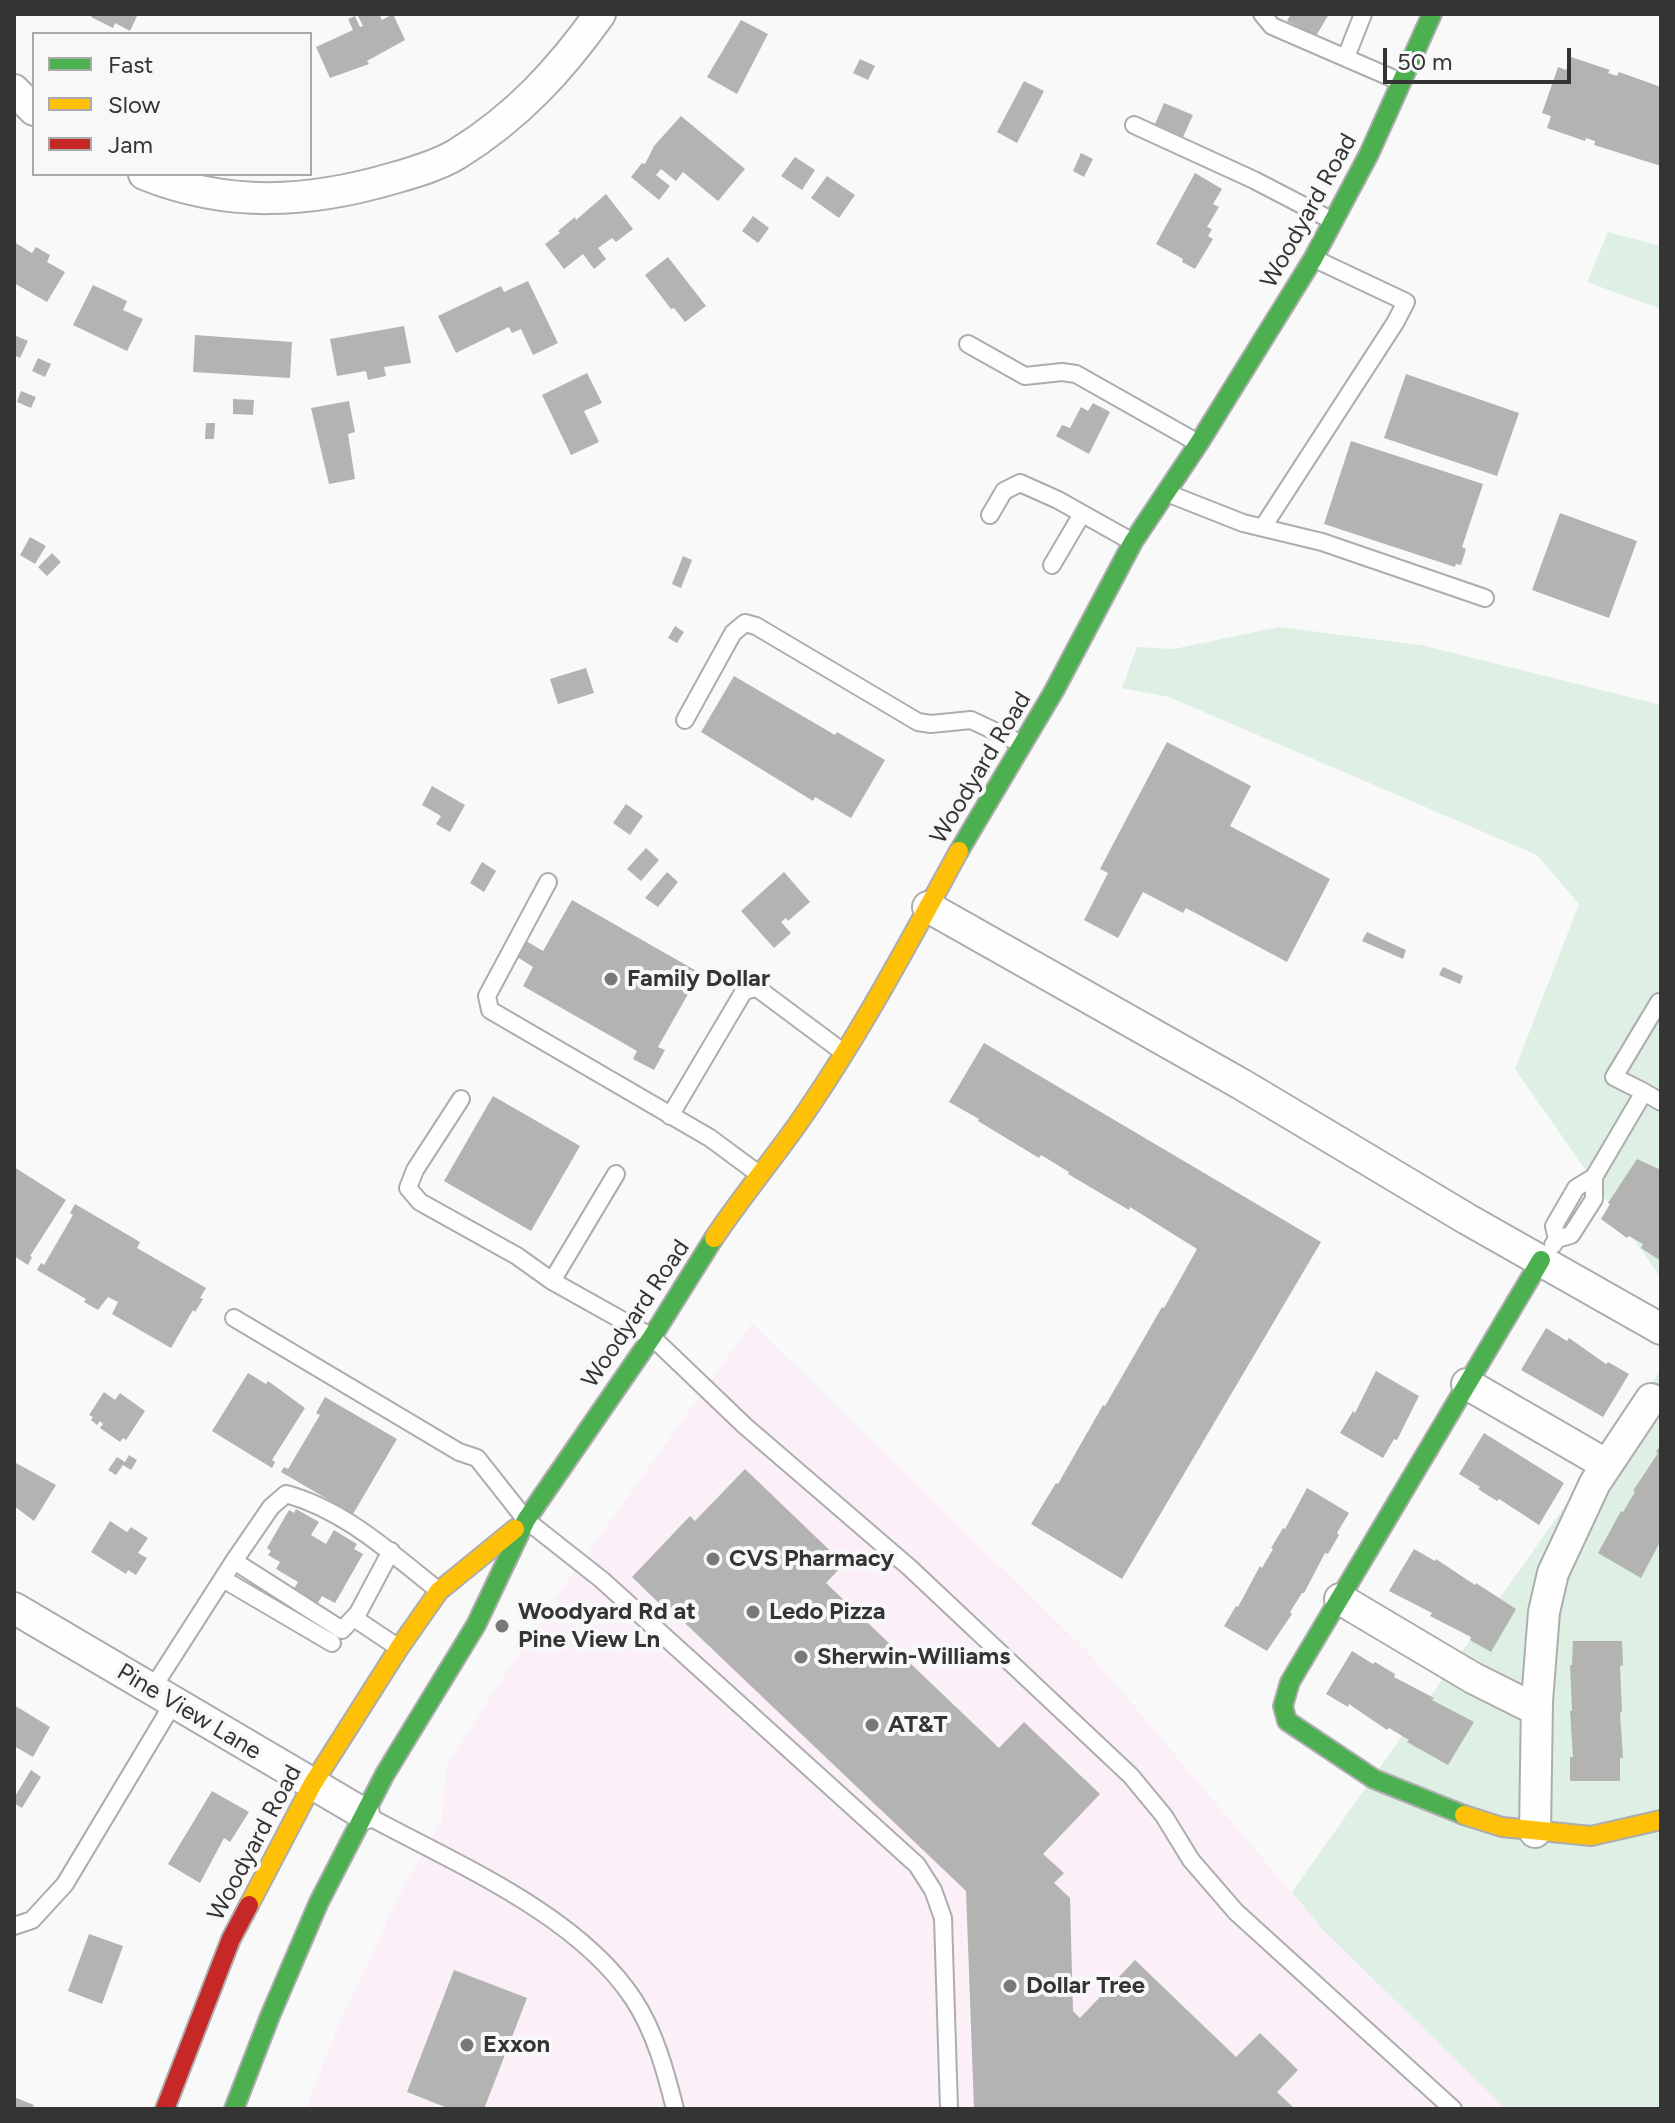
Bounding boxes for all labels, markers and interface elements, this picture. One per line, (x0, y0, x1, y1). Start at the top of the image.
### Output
legend (32, 32, 312, 176)
scale bar (1387, 32, 1575, 82)
text: 50 m (1397, 47, 1453, 76)
text: Fast (108, 50, 153, 79)
text: Slow (108, 90, 160, 119)
street label: Woodyard Road (1255, 129, 1363, 293)
text: Jam (108, 130, 153, 159)
street label: Woodyard Road (924, 687, 1038, 849)
place label: Family Dollar (627, 965, 770, 993)
marker: Family Dollar (602, 970, 620, 988)
street label: Woodyard Road (576, 1235, 696, 1393)
place label: CVS Pharmacy (729, 1545, 894, 1573)
marker: CVS Pharmacy (704, 1550, 722, 1568)
place label: Woodyard Rd at Pine View Ln (518, 1598, 696, 1654)
place label: Ledo Pizza (769, 1598, 886, 1626)
marker: Ledo Pizza (744, 1603, 762, 1621)
marker: Woodyard Rd at Pine View Ln (493, 1617, 511, 1635)
place label: Sherwin-Williams (817, 1643, 1010, 1671)
marker: Sherwin-Williams (792, 1648, 810, 1666)
street label: Pine View Lane (112, 1658, 266, 1766)
place label: AT&T (888, 1711, 948, 1739)
marker: AT&T (863, 1716, 881, 1734)
street label: Woodyard Road (202, 1760, 308, 1926)
place label: Dollar Tree (1026, 1972, 1145, 2000)
marker: Dollar Tree (1001, 1977, 1019, 1995)
place label: Exxon (483, 2031, 550, 2059)
marker: Exxon (458, 2036, 476, 2054)

